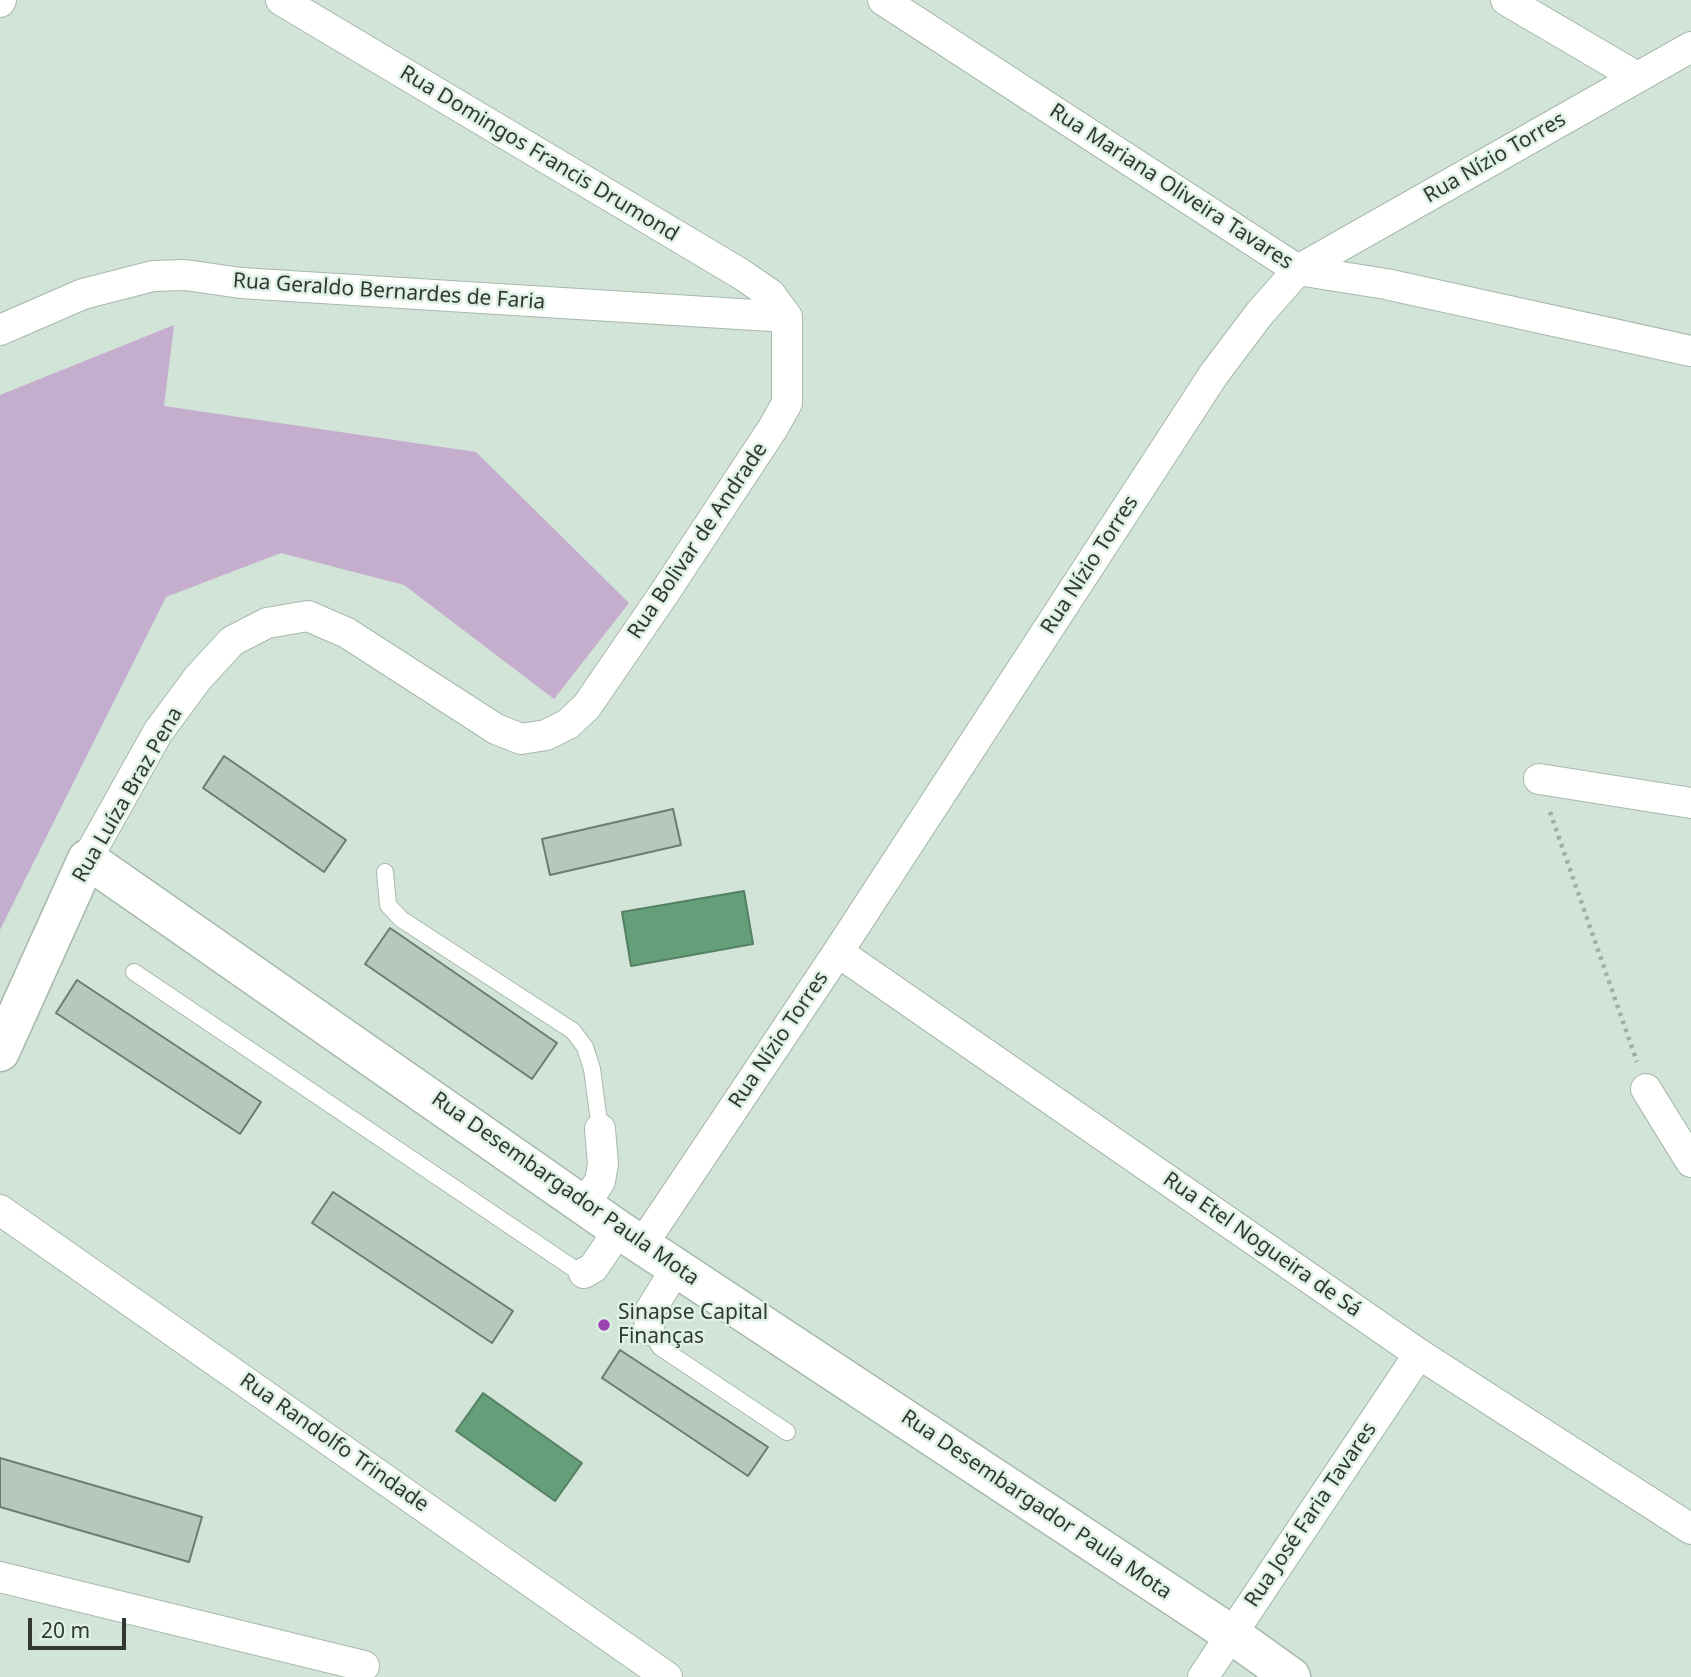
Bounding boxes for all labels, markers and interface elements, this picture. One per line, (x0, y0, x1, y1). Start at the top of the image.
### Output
street label: Rua Domingos Francis Drumond (395, 61, 683, 247)
street label: Rua Mariana Oliveira Tavares (1045, 99, 1297, 275)
street label: Rua Nízio Torres (1419, 107, 1571, 209)
street label: Rua Geraldo Bernardes de Faria (232, 269, 546, 315)
street label: Rua Bolivar de Andrade (623, 438, 773, 644)
street label: Rua Nízio Torres (1036, 491, 1144, 639)
street label: Rua Luíza Braz Pena (68, 703, 188, 887)
street label: Rua Nízio Torres (724, 967, 834, 1113)
street label: Rua Desembargador Paula Mota (426, 1087, 704, 1291)
street label: Rua Etel Nogueira de Sá (1158, 1167, 1366, 1323)
place label: Sinapse Capital Finanças (618, 1300, 768, 1350)
marker: Sinapse Capital Finanças (596, 1317, 612, 1333)
street label: Rua Randolfo Trindade (235, 1368, 433, 1518)
street label: Rua Desembargador Paula Mota (896, 1405, 1176, 1605)
street label: Rua José Faria Tavares (1240, 1418, 1382, 1612)
scale bar (32, 1604, 130, 1648)
text: 20 m (41, 1616, 90, 1644)

